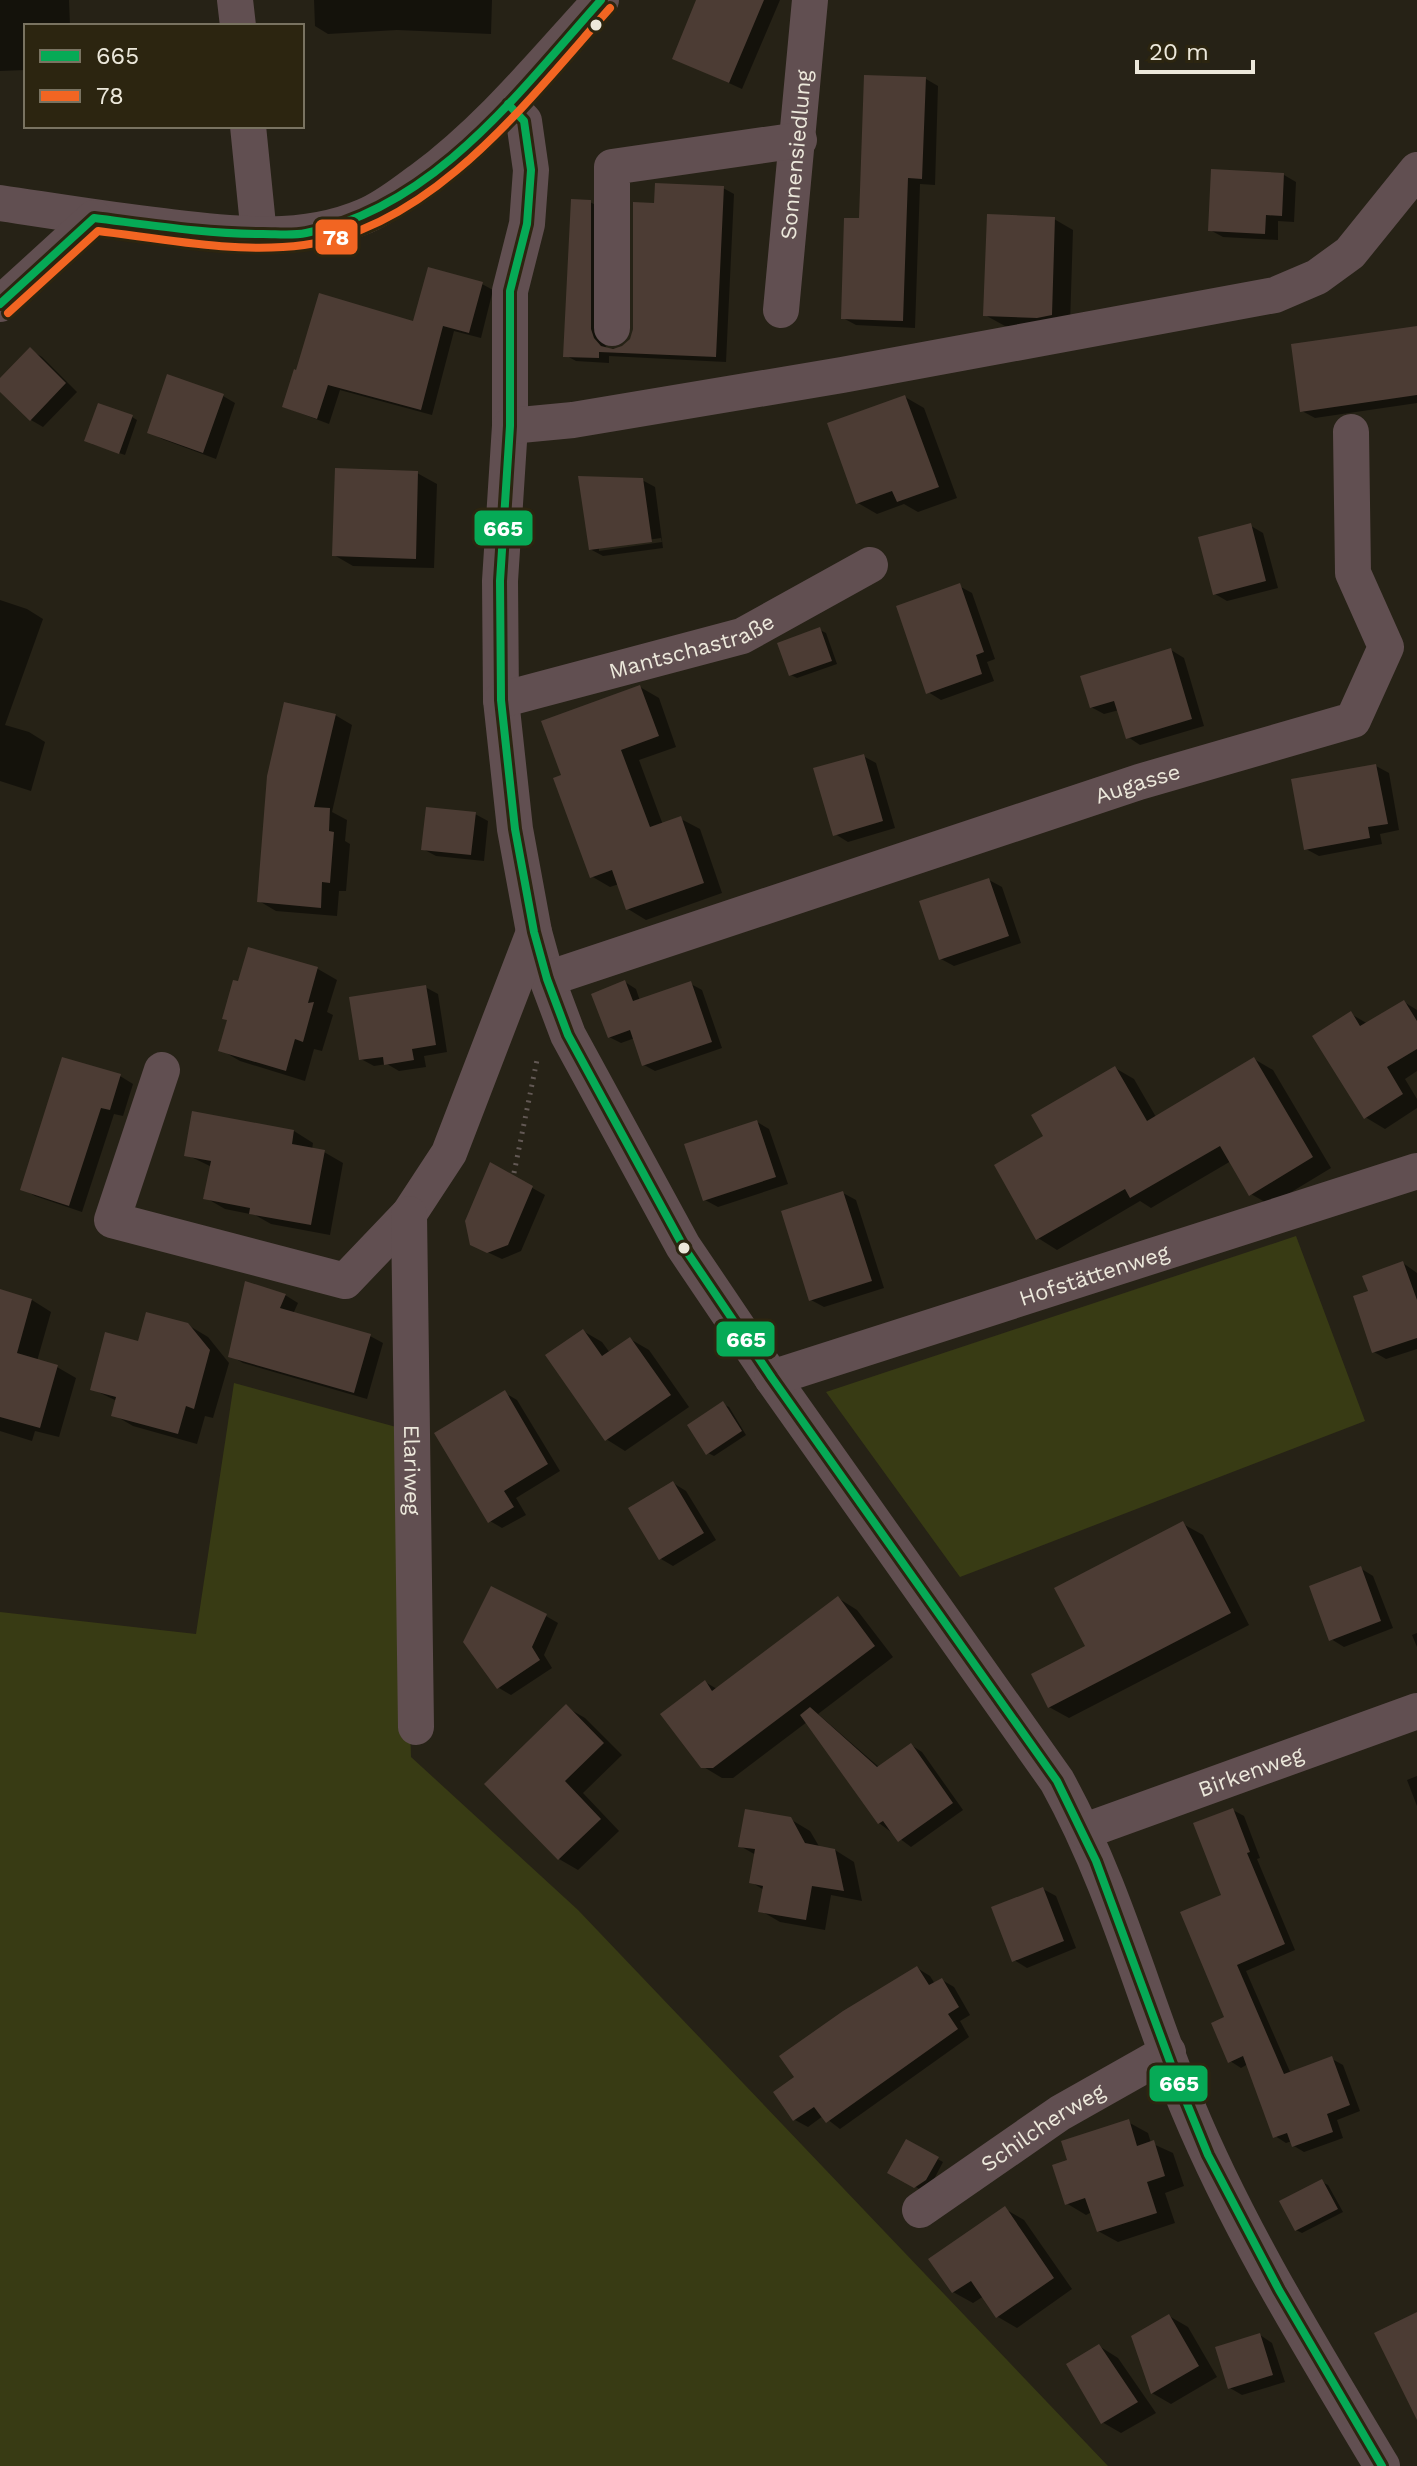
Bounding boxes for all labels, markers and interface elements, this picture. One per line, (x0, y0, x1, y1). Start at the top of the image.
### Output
unlabelled marker (588, 17, 604, 33)
legend (24, 24, 304, 128)
scale bar (1137, 24, 1253, 74)
text: 20 m (1149, 38, 1209, 66)
text: 665 (96, 42, 139, 70)
street label: Sonnensiedlung (775, 68, 816, 241)
text: 78 (96, 82, 124, 110)
line badge: 78 (314, 218, 359, 256)
text: 78 (323, 225, 349, 250)
line badge: 665 (473, 509, 534, 547)
text: 665 (483, 516, 523, 541)
street label: Mantschastraße (606, 608, 778, 683)
street label: Augasse (1091, 758, 1183, 808)
street label: Hofstättenweg (1016, 1239, 1172, 1310)
unlabelled marker (676, 1240, 692, 1256)
line badge: 665 (715, 1320, 776, 1358)
text: 665 (726, 1327, 766, 1352)
street label: Elariweg (399, 1425, 426, 1516)
street label: Birkenweg (1195, 1741, 1307, 1802)
line badge: 665 (1148, 2064, 1209, 2103)
text: 665 (1159, 2071, 1199, 2096)
street label: Schilcherweg (976, 2078, 1109, 2177)

